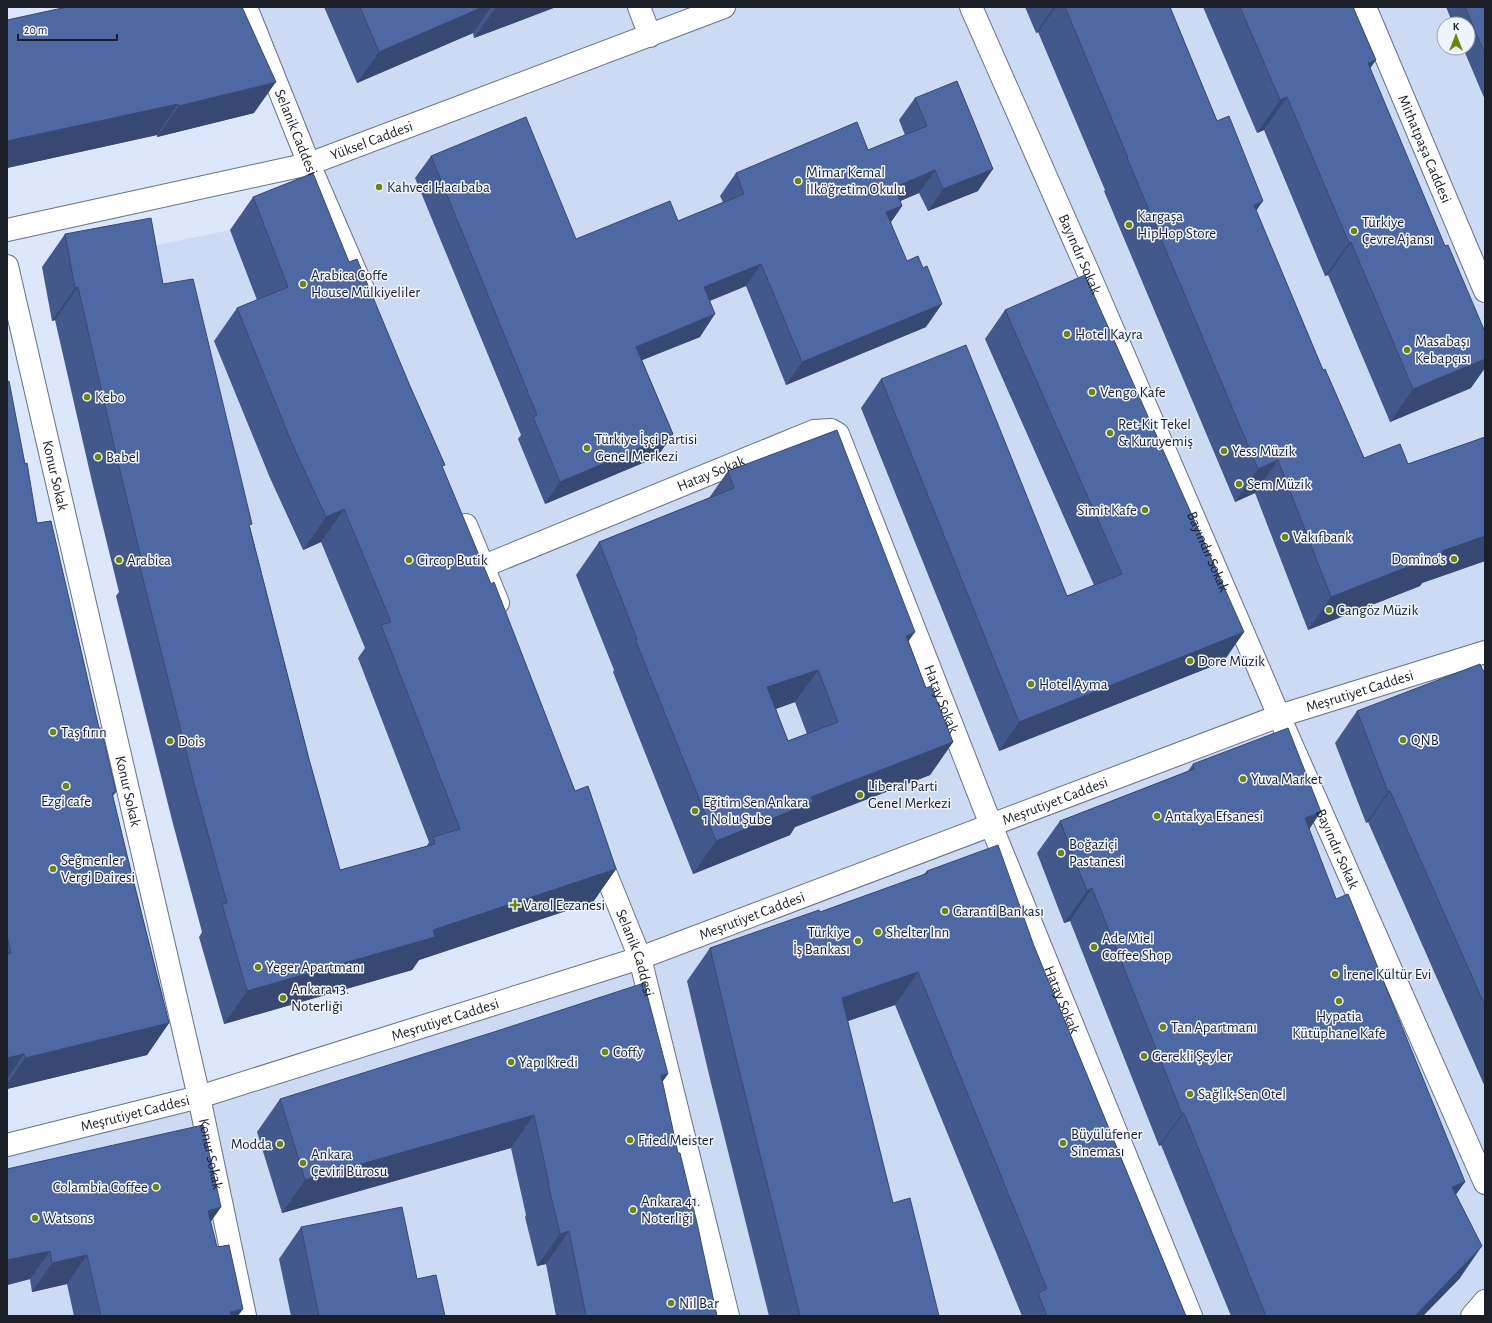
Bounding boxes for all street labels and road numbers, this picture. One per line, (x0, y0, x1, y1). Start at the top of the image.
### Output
street label: Selanik Caddesi (272, 87, 320, 178)
street label: Mithatpaşa Caddesi (1395, 93, 1454, 205)
street label: Yüksel Caddesi (329, 118, 415, 163)
street label: Bayındır Sokak (1055, 212, 1104, 297)
street label: Konur Sokak (39, 439, 70, 513)
street label: Hatay Sokak (675, 453, 747, 494)
street label: Bayındır Sokak (1184, 509, 1232, 594)
street label: Hatay Sokak (921, 663, 961, 735)
street label: Meşrutiyet Caddesi (1304, 668, 1415, 715)
street label: Konur Sokak (112, 754, 143, 828)
street label: Meşrutiyet Caddesi (1000, 775, 1110, 828)
street label: Bayındır Sokak (1313, 807, 1361, 891)
street label: Meşrutiyet Caddesi (697, 889, 807, 943)
street label: Selanik Caddesi (613, 907, 656, 998)
street label: Hatay Sokak (1041, 964, 1082, 1036)
street label: Meşrutiyet Caddesi (390, 996, 501, 1044)
street label: Meşrutiyet Caddesi (79, 1093, 191, 1134)
street label: Konur Sokak (196, 1117, 225, 1191)

